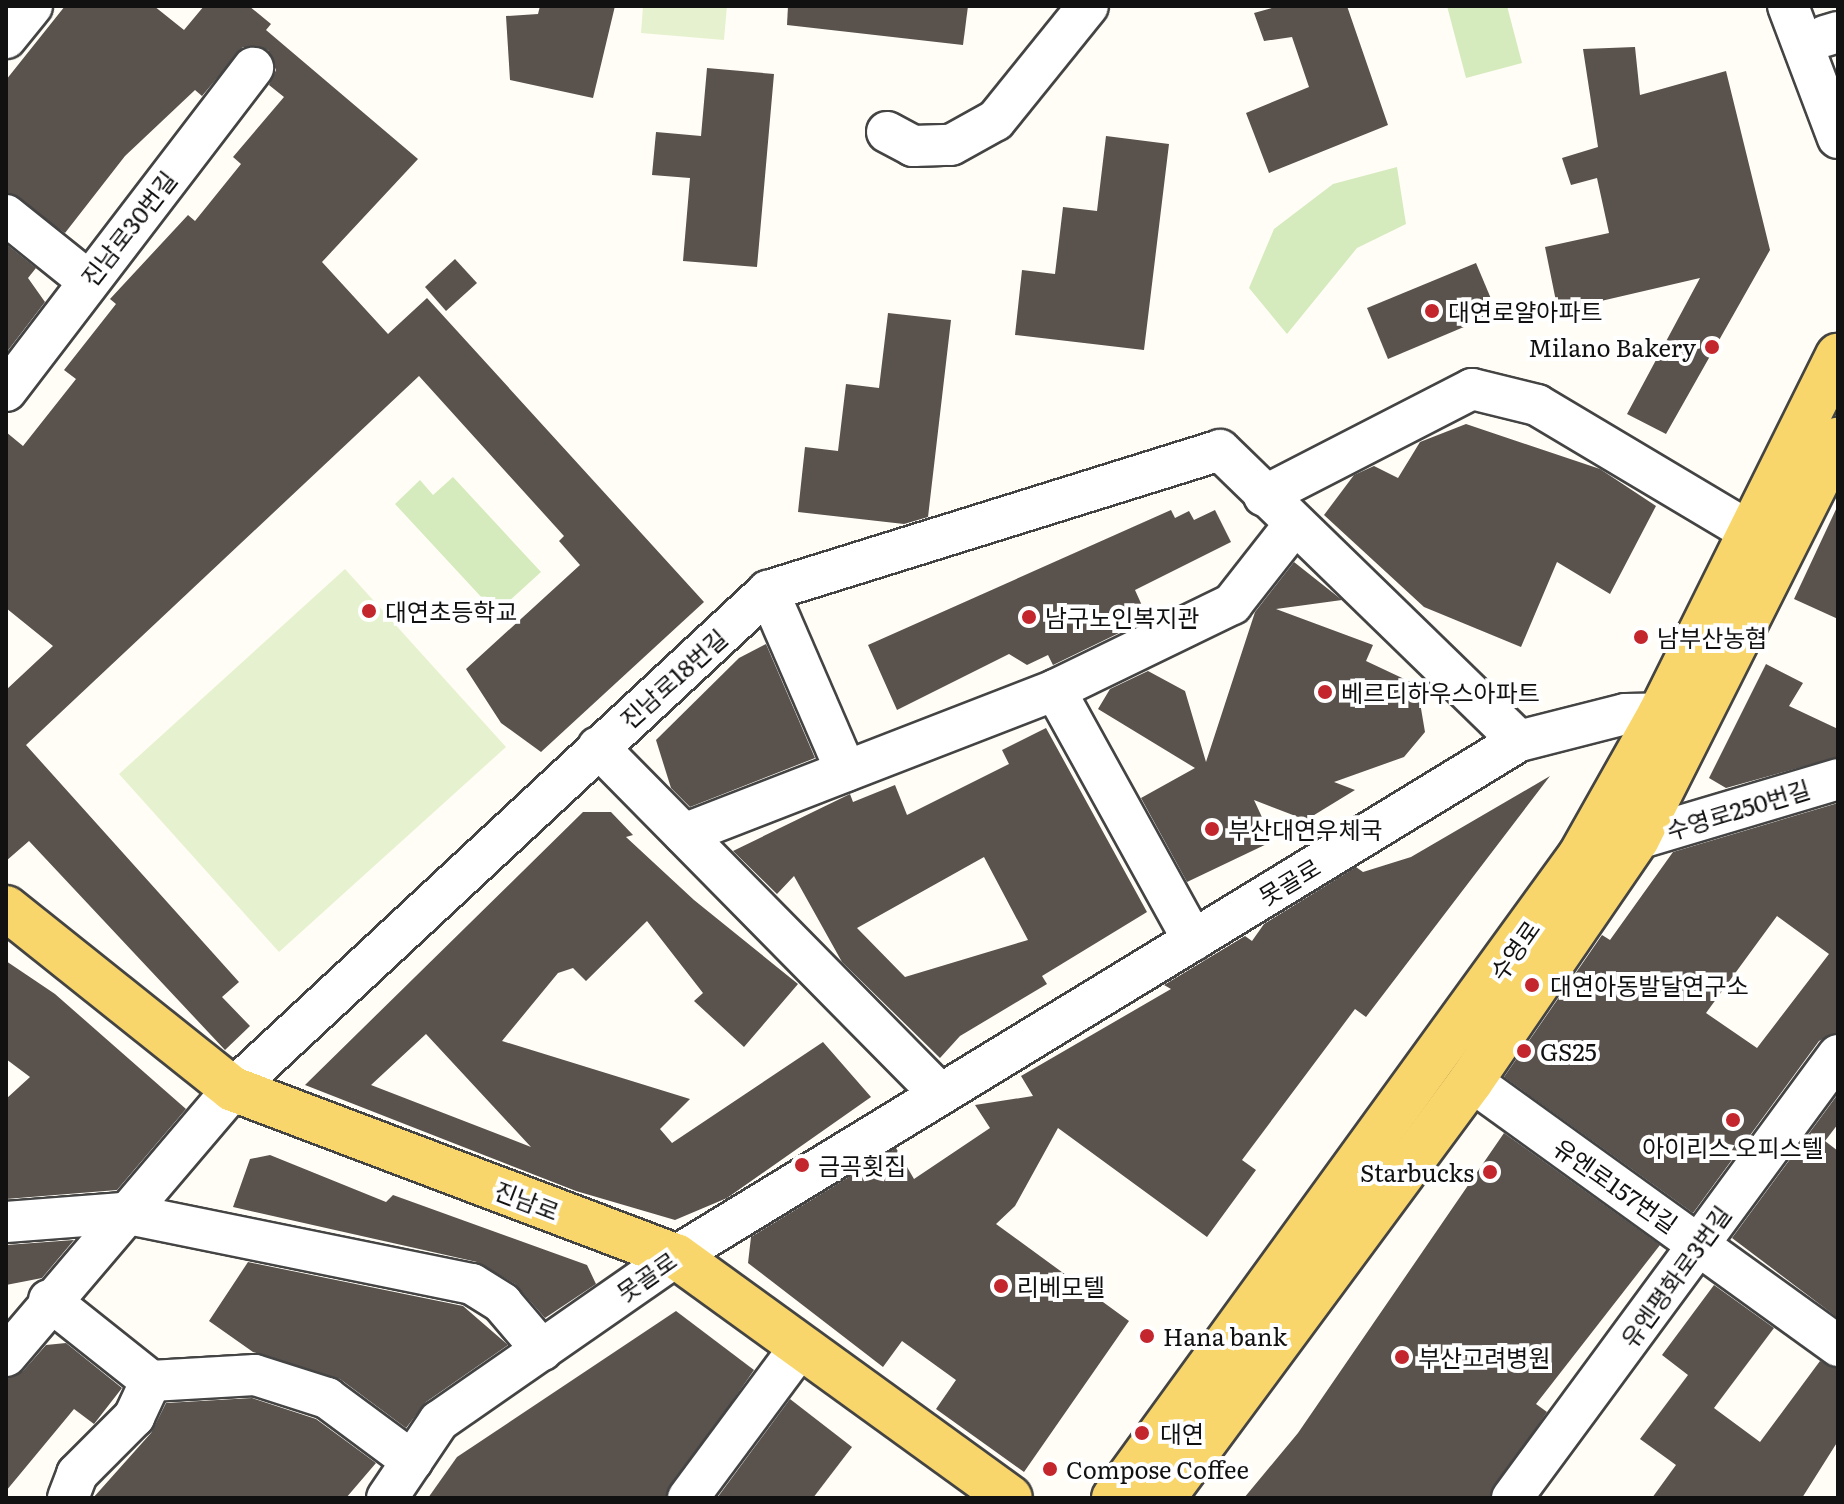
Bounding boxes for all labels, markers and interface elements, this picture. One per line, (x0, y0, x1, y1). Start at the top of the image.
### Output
street label: 진남로30번길 (74, 165, 182, 291)
place label: 대연로얄아파트 (1448, 297, 1603, 325)
marker: 대연로얄아파트 (1423, 302, 1441, 320)
place label: Milano Bakery (1528, 333, 1696, 361)
marker: Milano Bakery (1703, 338, 1721, 356)
place label: 대연초등학교 (385, 597, 517, 625)
marker: 대연초등학교 (360, 602, 378, 620)
place label: 남구노인복지관 (1045, 603, 1200, 631)
marker: 남구노인복지관 (1020, 608, 1038, 626)
street label: 진남로18번길 (614, 623, 732, 733)
place label: 남부산농협 (1657, 623, 1767, 651)
marker: 남부산농협 (1632, 628, 1650, 646)
place label: 베르디하우스아파트 (1341, 678, 1540, 706)
marker: 베르디하우스아파트 (1316, 683, 1334, 701)
street label: 수영로250번길 (1663, 774, 1813, 844)
place label: 부산대연우체국 (1228, 815, 1383, 843)
marker: 부산대연우체국 (1203, 820, 1221, 838)
street label: 못골로 (1253, 852, 1325, 910)
street label: 수영로 (1483, 915, 1545, 985)
place label: 대연아동발달연구소 (1550, 971, 1749, 999)
marker: 대연아동발달연구소 (1521, 974, 1543, 996)
place label: GS25 (1540, 1037, 1597, 1065)
marker: GS25 (1515, 1042, 1533, 1060)
marker: 아이리스 오피스텔 (1724, 1111, 1742, 1129)
street label: 유엔로157번길 (1549, 1132, 1683, 1238)
place label: 아이리스 오피스텔 (1642, 1133, 1824, 1161)
place label: 금곡횟집 (818, 1151, 906, 1179)
marker: 금곡횟집 (793, 1156, 811, 1174)
place label: Starbucks (1360, 1158, 1474, 1186)
marker: Starbucks (1481, 1163, 1499, 1181)
street label: 진남로 (491, 1175, 563, 1225)
street label: 유엔평화로3번길 (1614, 1200, 1736, 1352)
street label: 못골로 (611, 1245, 681, 1307)
place label: 리베모텔 (1017, 1272, 1105, 1300)
marker: 리베모텔 (992, 1277, 1010, 1295)
place label: Hana bank (1163, 1322, 1287, 1350)
marker: Hana bank (1138, 1327, 1156, 1345)
place label: 부산고려병원 (1418, 1343, 1550, 1371)
marker: 부산고려병원 (1393, 1348, 1411, 1366)
place label: 대연 (1160, 1419, 1204, 1447)
marker: 대연 (1131, 1422, 1153, 1444)
place label: Compose Coffee (1066, 1455, 1249, 1483)
marker: Compose Coffee (1041, 1460, 1059, 1478)

